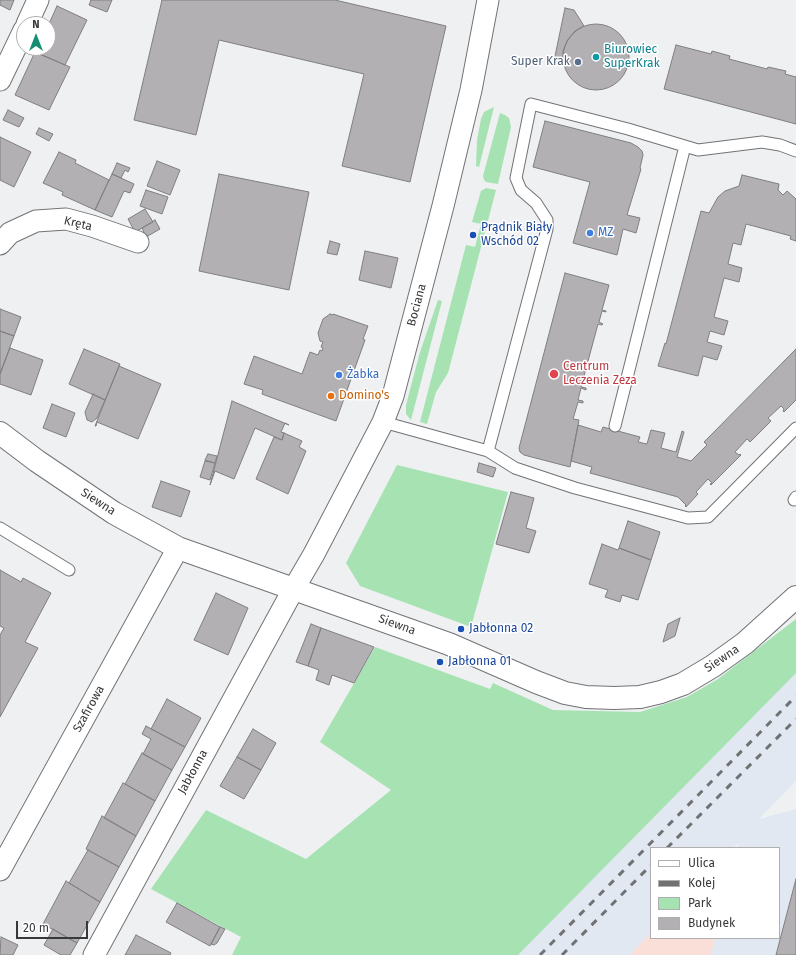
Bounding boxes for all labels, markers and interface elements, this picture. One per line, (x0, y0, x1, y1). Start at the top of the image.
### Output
north arrow (16, 16, 56, 56)
text: N (32, 18, 40, 31)
place label: Biurowiec SuperKrak (604, 43, 660, 71)
marker: Biurowiec SuperKrak (591, 52, 601, 62)
place label: Super Krak (511, 55, 570, 69)
marker: Super Krak (573, 57, 583, 67)
street label: Kręta (62, 214, 94, 234)
place label: Prądnik Biały Wschód 02 (481, 221, 552, 249)
place label: MZ (598, 226, 614, 240)
marker: MZ (585, 228, 595, 238)
marker: Prądnik Biały Wschód 02 (468, 230, 478, 240)
street label: Bociana (404, 282, 430, 328)
place label: Centrum Leczenia Zeza (563, 360, 637, 388)
place label: Żabka (347, 368, 379, 382)
marker: Centrum Leczenia Zeza (548, 368, 560, 380)
marker: Żabka (334, 370, 344, 380)
place label: Domino's (339, 389, 389, 403)
marker: Domino's (326, 391, 336, 401)
street label: Siewna (78, 485, 118, 519)
street label: Siewna (376, 612, 418, 638)
place label: Jabłonna 02 (469, 622, 533, 636)
marker: Jabłonna 02 (456, 624, 466, 634)
street label: Siewna (702, 642, 742, 676)
place label: Jabłonna 01 (448, 655, 511, 669)
marker: Jabłonna 01 (435, 657, 445, 667)
street label: Szafirowa (70, 683, 108, 735)
street label: Jabłonna (175, 747, 211, 797)
legend (650, 847, 780, 939)
text: Ulica (688, 856, 715, 870)
text: Kolej (688, 876, 715, 890)
text: Park (688, 896, 712, 910)
scale bar (18, 913, 90, 939)
text: Budynek (688, 916, 735, 930)
text: 20 m (23, 921, 49, 935)

